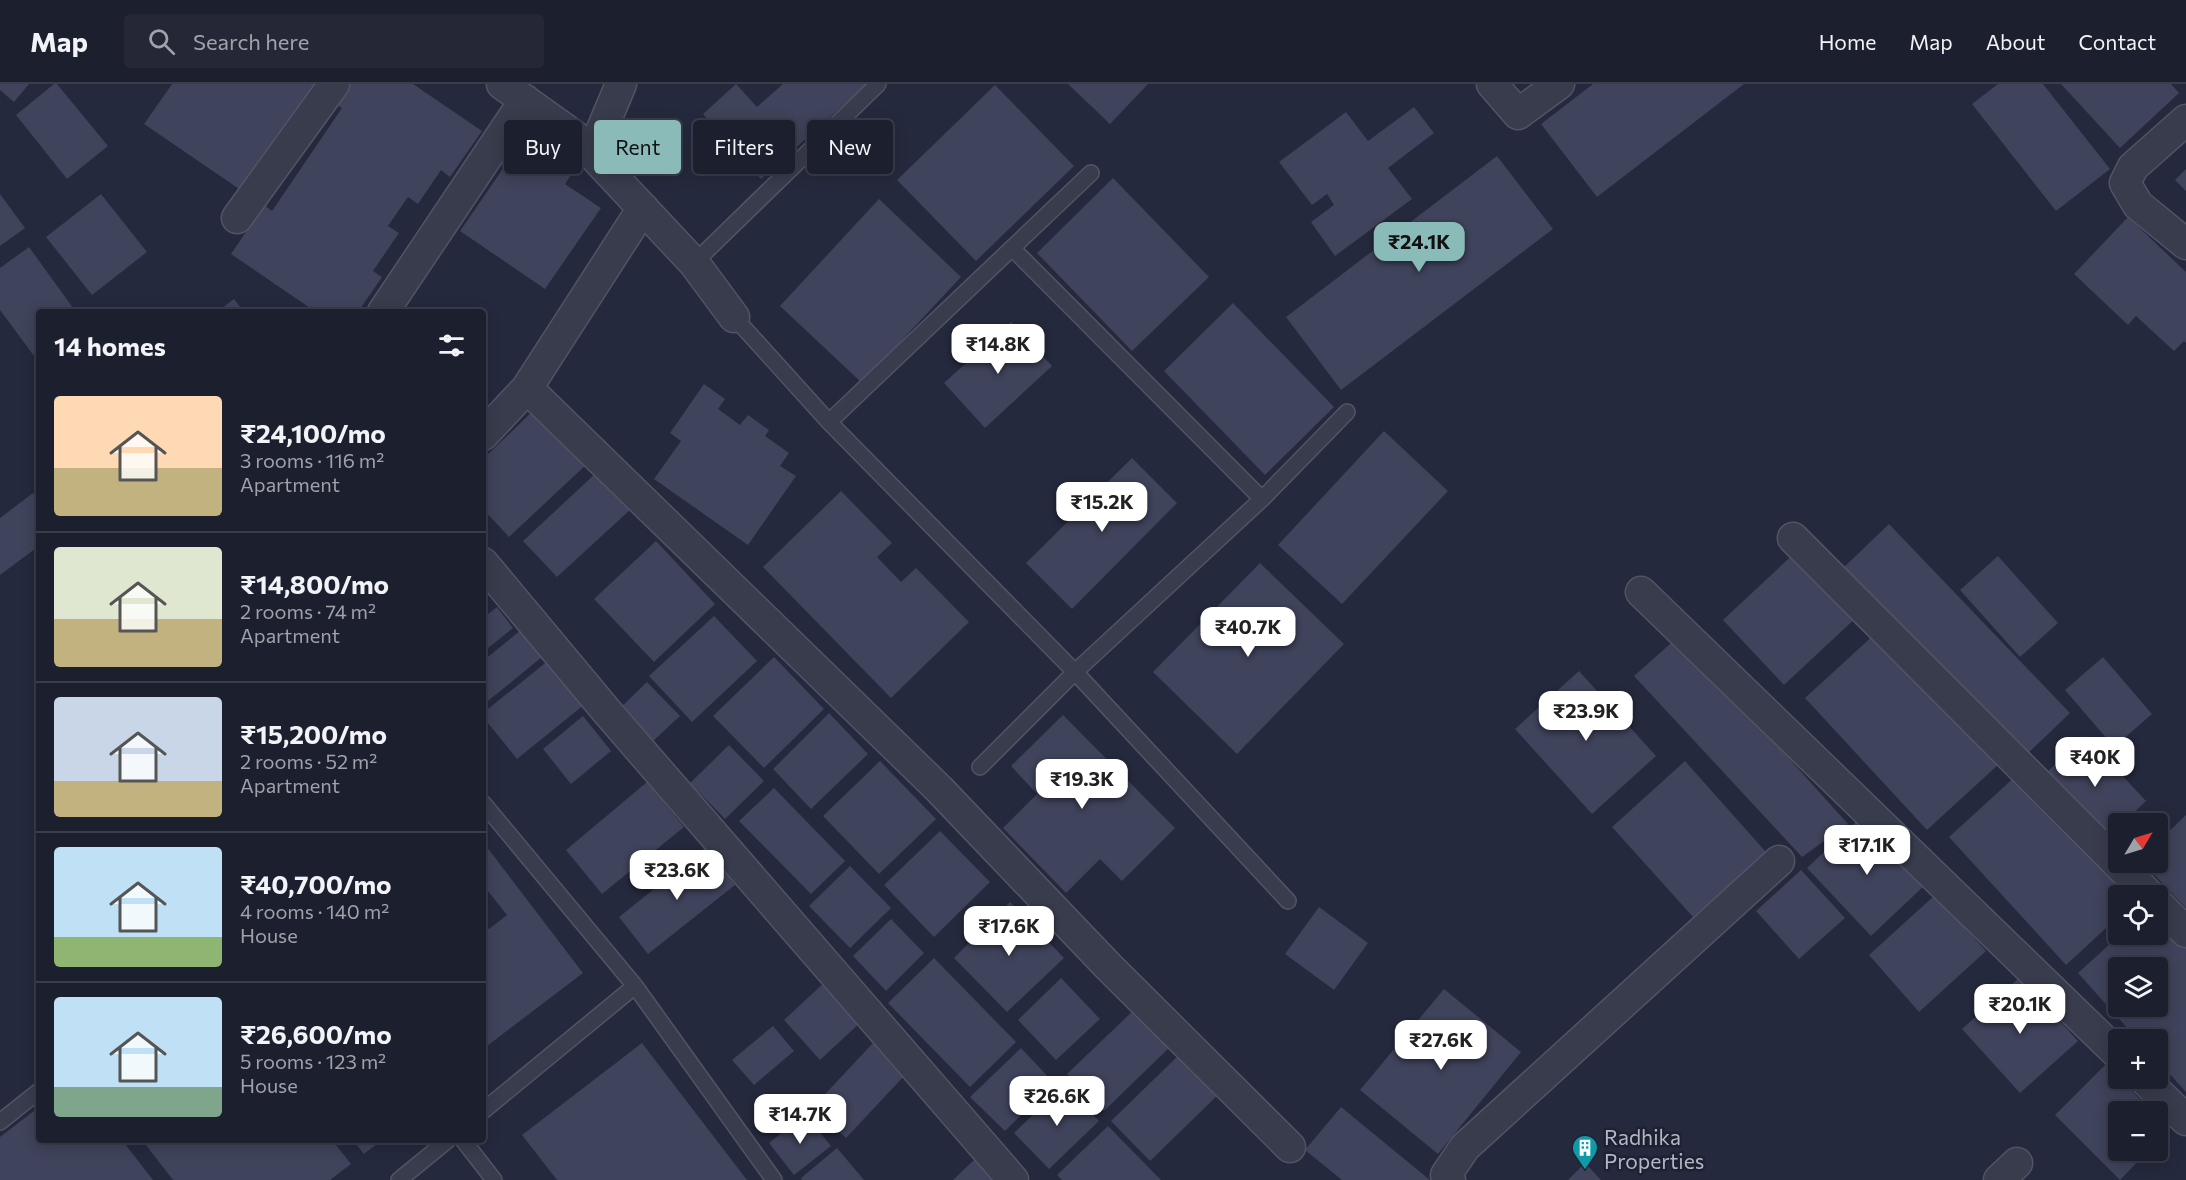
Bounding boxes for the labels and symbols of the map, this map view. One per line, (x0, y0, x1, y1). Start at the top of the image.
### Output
pin: ₹24.1K (1370, 222, 1468, 273)
pin: ₹14.8K (949, 324, 1047, 375)
pin: ₹15.2K (1053, 482, 1151, 533)
pin: ₹40.7K (1199, 607, 1297, 658)
pin: ₹23.9K (1537, 691, 1635, 742)
pin: ₹40K (2059, 737, 2131, 788)
pin: ₹19.3K (1033, 759, 1131, 810)
north arrow (2108, 813, 2168, 873)
pin: ₹17.1K (1818, 825, 1916, 876)
pin: ₹23.6K (628, 850, 726, 901)
pin: ₹17.6K (960, 906, 1058, 957)
pin: ₹20.1K (1971, 984, 2069, 1035)
pin: ₹27.6K (1392, 1020, 1490, 1071)
pin: ₹26.6K (1008, 1076, 1106, 1127)
pin: ₹14.7K (751, 1094, 849, 1145)
place label: Radhika Properties (1604, 1124, 1704, 1173)
building icon: Radhika Properties (1570, 1133, 1600, 1171)

